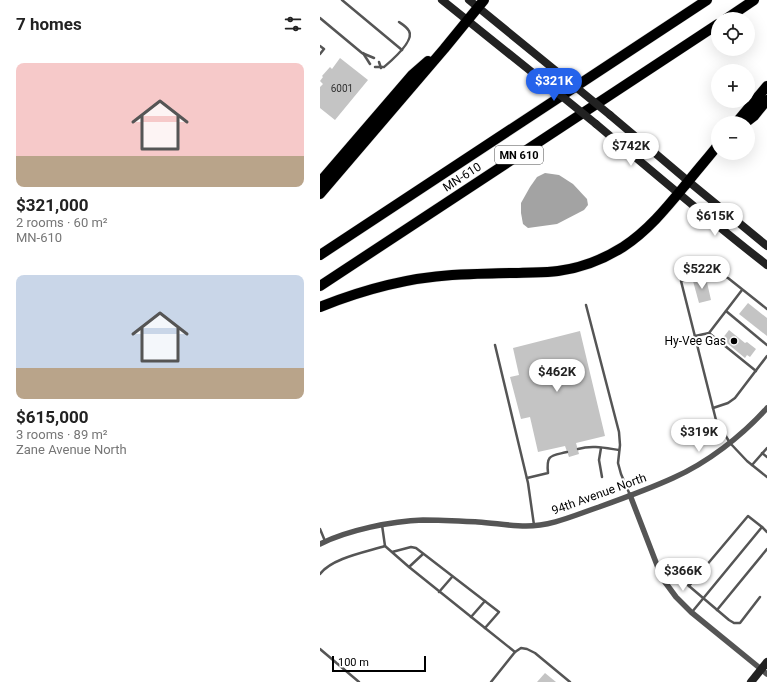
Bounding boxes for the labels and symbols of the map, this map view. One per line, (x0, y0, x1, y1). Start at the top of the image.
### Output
pin: $321K (526, 68, 582, 102)
house number: 6001 (331, 83, 353, 94)
pin: $742K (603, 133, 659, 167)
road number: MN 610 (495, 146, 543, 164)
street label: MN-610 (440, 159, 484, 194)
pin: $615K (687, 203, 743, 237)
pin: $522K (674, 256, 730, 290)
place label: Hy-Vee Gas (664, 334, 726, 348)
marker: Hy-Vee Gas (729, 336, 739, 346)
pin: $462K (529, 359, 585, 393)
pin: $319K (671, 419, 727, 453)
street label: 94th Avenue North (550, 470, 648, 518)
pin: $366K (655, 558, 711, 592)
scale bar (332, 654, 426, 673)

